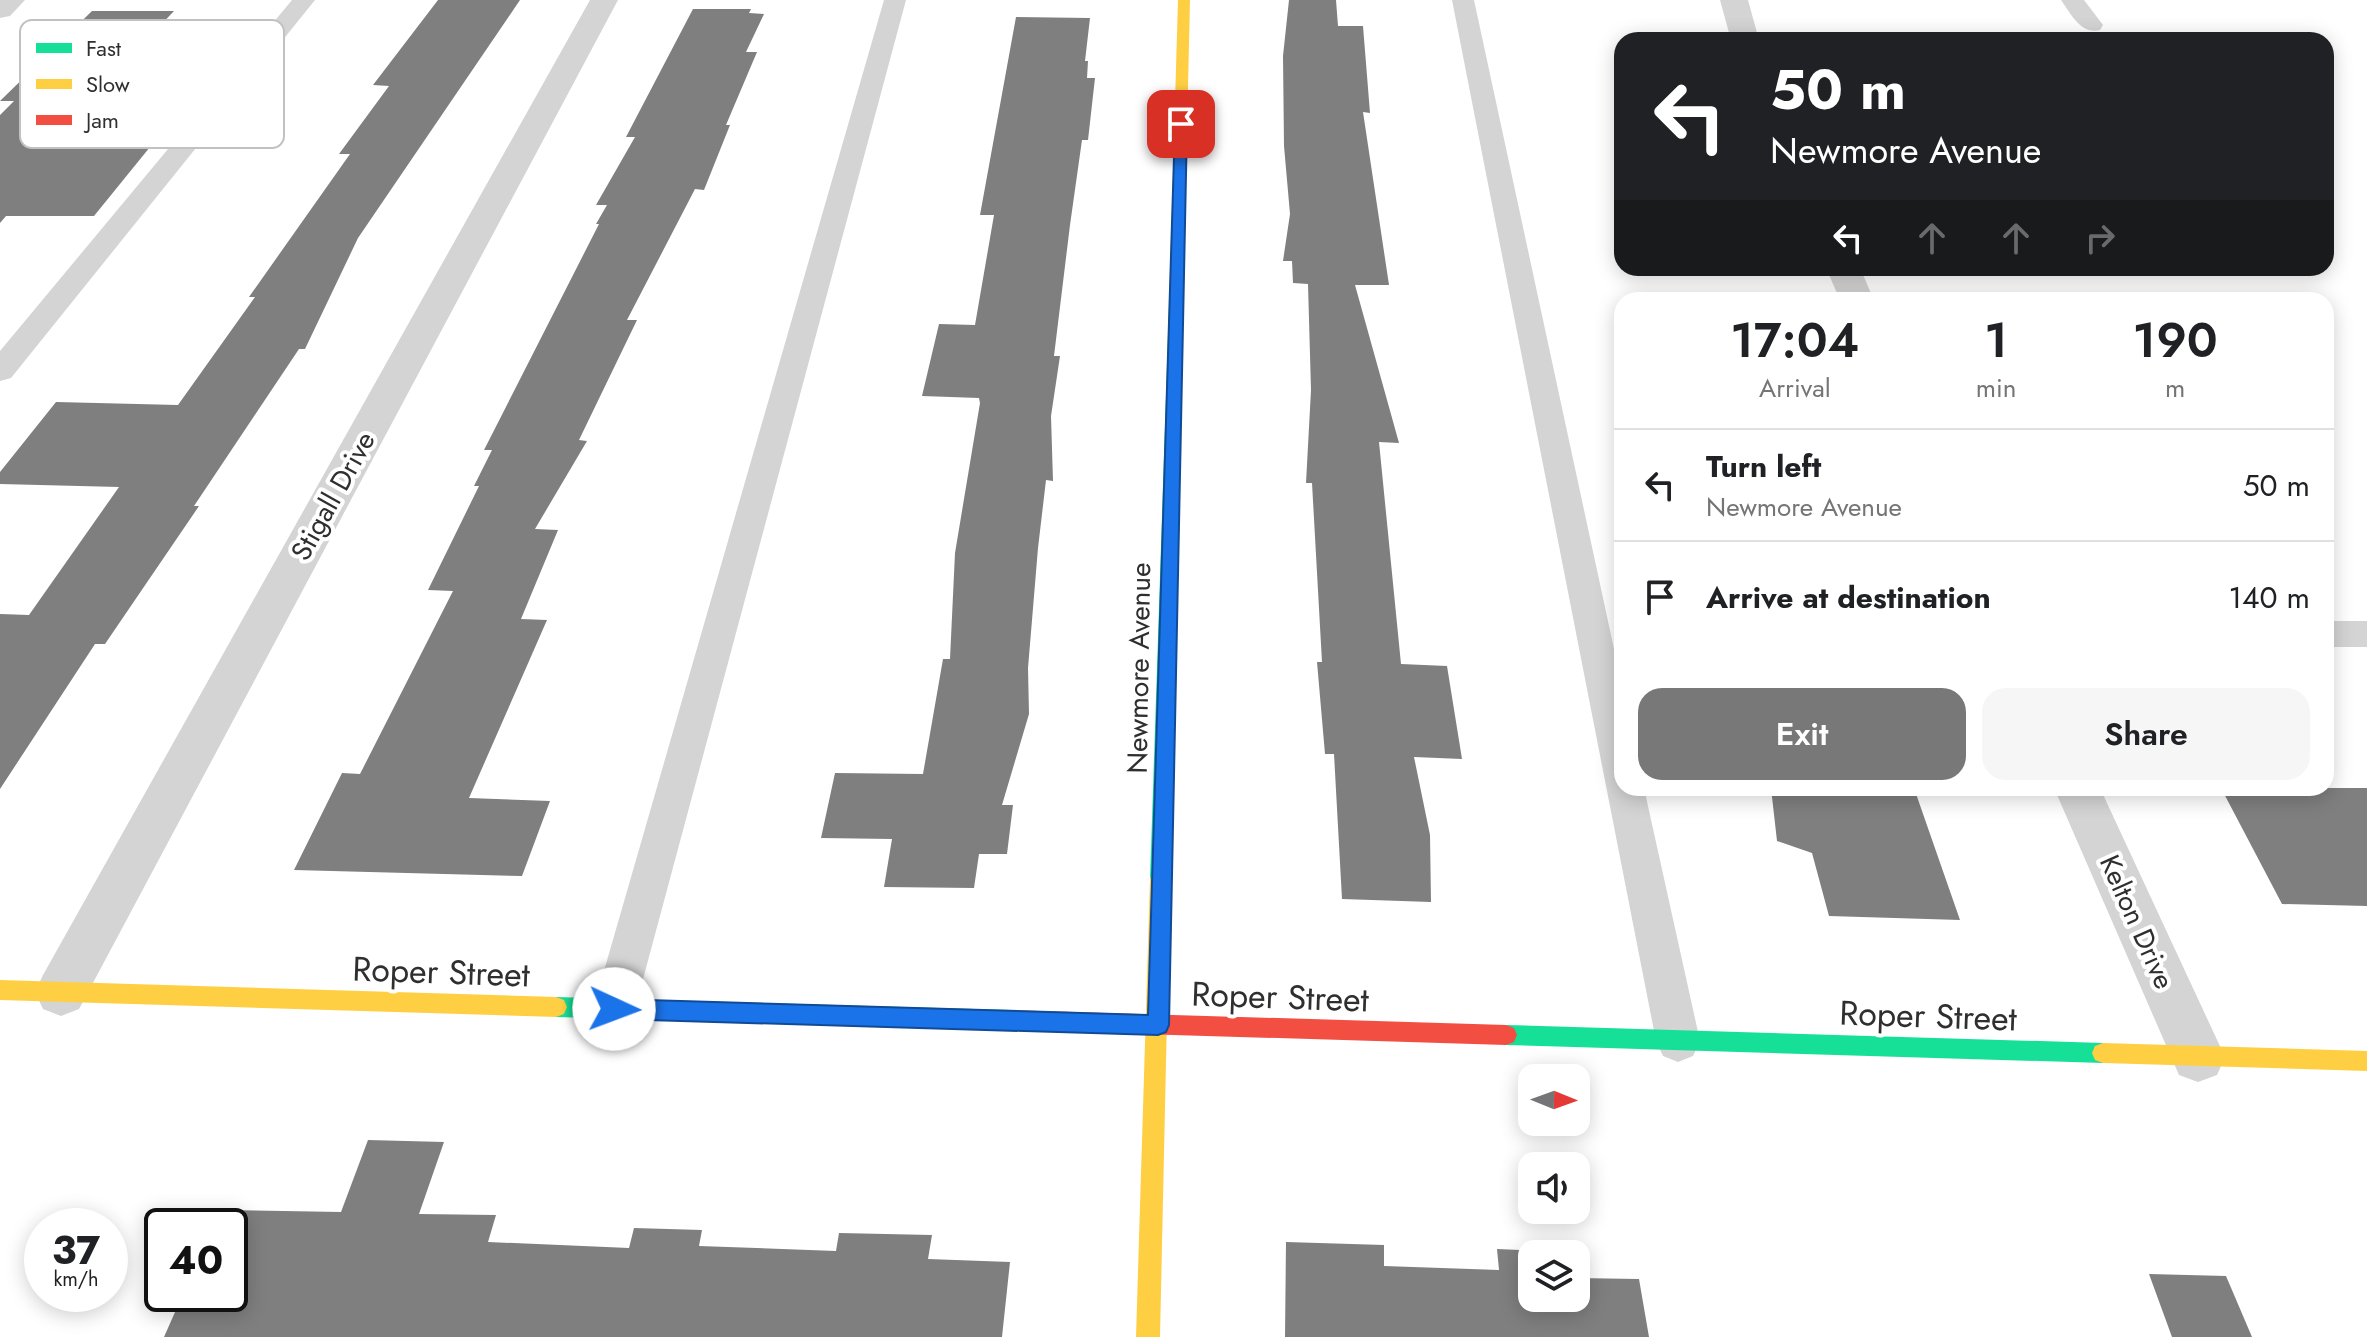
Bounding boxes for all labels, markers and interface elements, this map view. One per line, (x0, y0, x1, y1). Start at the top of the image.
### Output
legend (20, 20, 284, 148)
text: Fast (86, 32, 122, 64)
text: 50 m (1770, 49, 1906, 130)
icon: left (1638, 64, 1742, 168)
text: Slow (86, 68, 130, 100)
pin (1147, 90, 1215, 158)
icon: arrive (1159, 102, 1203, 146)
text: Jam (83, 104, 119, 136)
text: Newmore Avenue (1770, 124, 2041, 176)
icon: left (1826, 216, 1870, 260)
icon: ahead (1910, 216, 1954, 260)
icon: ahead (1994, 216, 2038, 260)
icon: right (2078, 216, 2122, 260)
text: 17:04 (1730, 306, 1859, 375)
text: 1 (1984, 306, 2008, 375)
text: 190 (2133, 306, 2218, 375)
text: Arrival (1759, 369, 1831, 407)
text: min (1976, 369, 2016, 407)
text: m (2165, 369, 2185, 407)
street label: Stigall Drive (281, 424, 385, 568)
text: Turn left (1706, 445, 1821, 488)
icon: left (1638, 463, 1682, 507)
text: 50 m (2243, 464, 2310, 507)
text: Newmore Avenue (1706, 488, 1902, 526)
street label: Newmore Avenue (1117, 562, 1161, 774)
icon: arrive (1638, 575, 1682, 619)
text: Arrive at destination (1706, 576, 1991, 619)
text: 140 m (2229, 576, 2310, 619)
button: Exit (1638, 688, 1966, 780)
button: Share (1982, 688, 2310, 780)
street label: Kelton Drive (2089, 848, 2185, 996)
street label: Roper Street (351, 944, 531, 1000)
position arrow (572, 967, 656, 1051)
street label: Roper Street (1190, 969, 1370, 1025)
street label: Roper Street (1838, 988, 2018, 1044)
north arrow (1518, 1064, 1590, 1136)
map controls (1518, 1064, 1590, 1312)
button: sound (1518, 1152, 1590, 1224)
speed limit sign: 40 (144, 1208, 248, 1312)
text: 37 (52, 1221, 100, 1279)
button: layers (1518, 1240, 1590, 1312)
text: km/h (53, 1265, 99, 1294)

